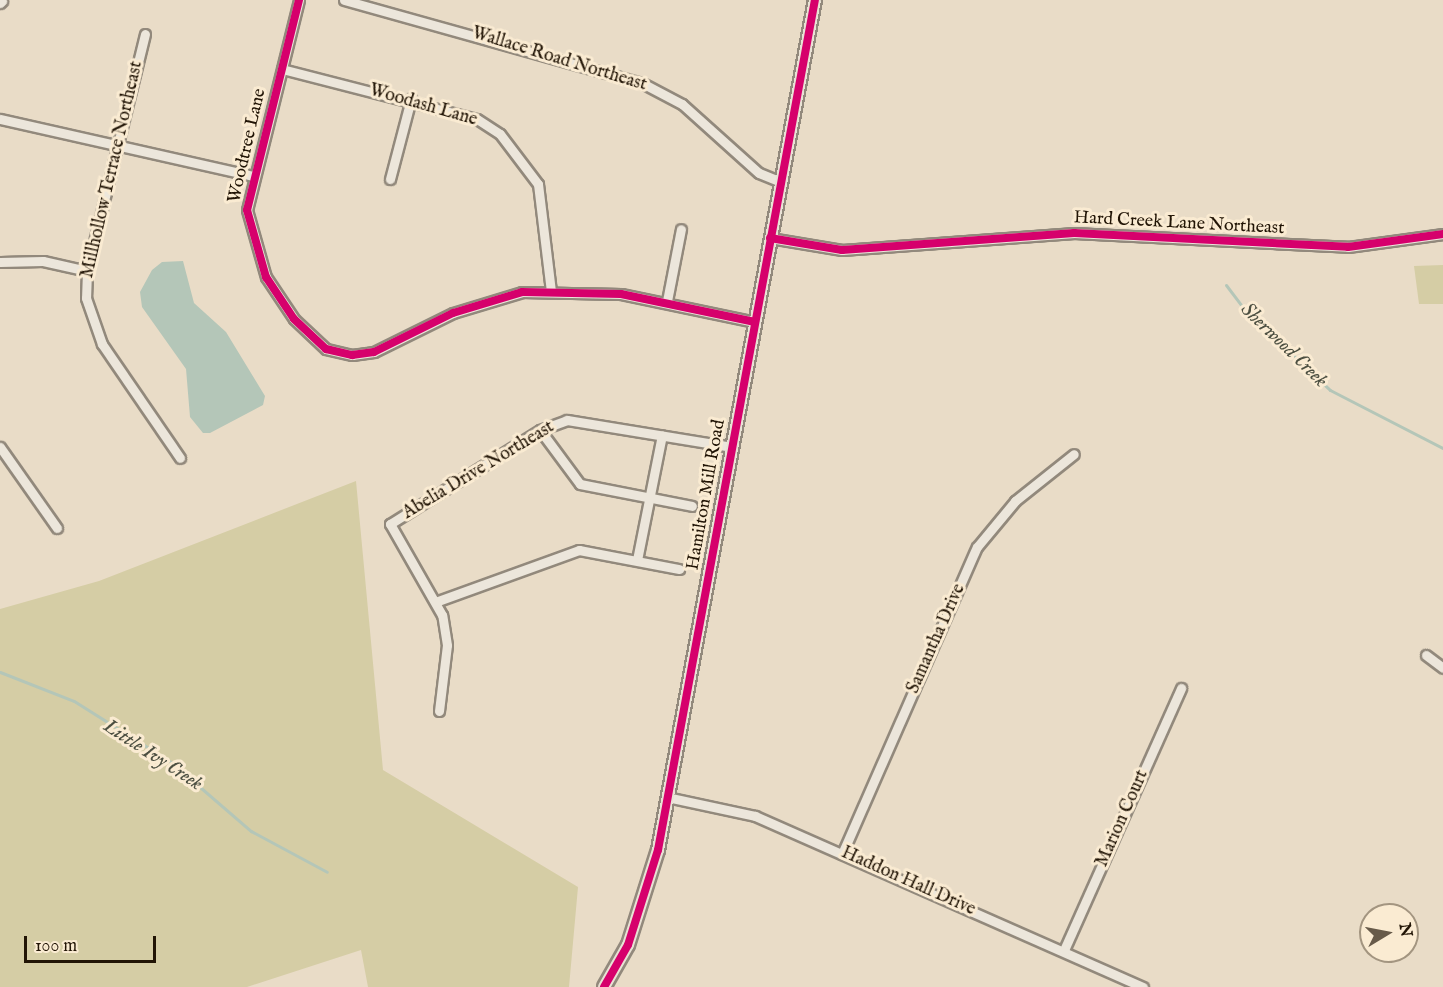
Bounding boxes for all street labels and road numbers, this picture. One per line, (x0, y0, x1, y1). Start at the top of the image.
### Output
street label: Wallace Road Northeast (469, 23, 649, 97)
street label: Millhollow Terrace Northeast (77, 59, 149, 281)
street label: Woodash Lane (367, 80, 479, 132)
street label: Woodtree Lane (224, 87, 272, 205)
street label: Hard Creek Lane Northeast (1073, 208, 1285, 240)
street label: Abelia Drive Northeast (399, 417, 559, 525)
street label: Hamilton Mill Road (683, 418, 731, 572)
street label: Samantha Drive (903, 581, 971, 697)
street label: Marion Court (1092, 767, 1154, 871)
street label: Haddon Hall Drive (838, 843, 978, 921)

